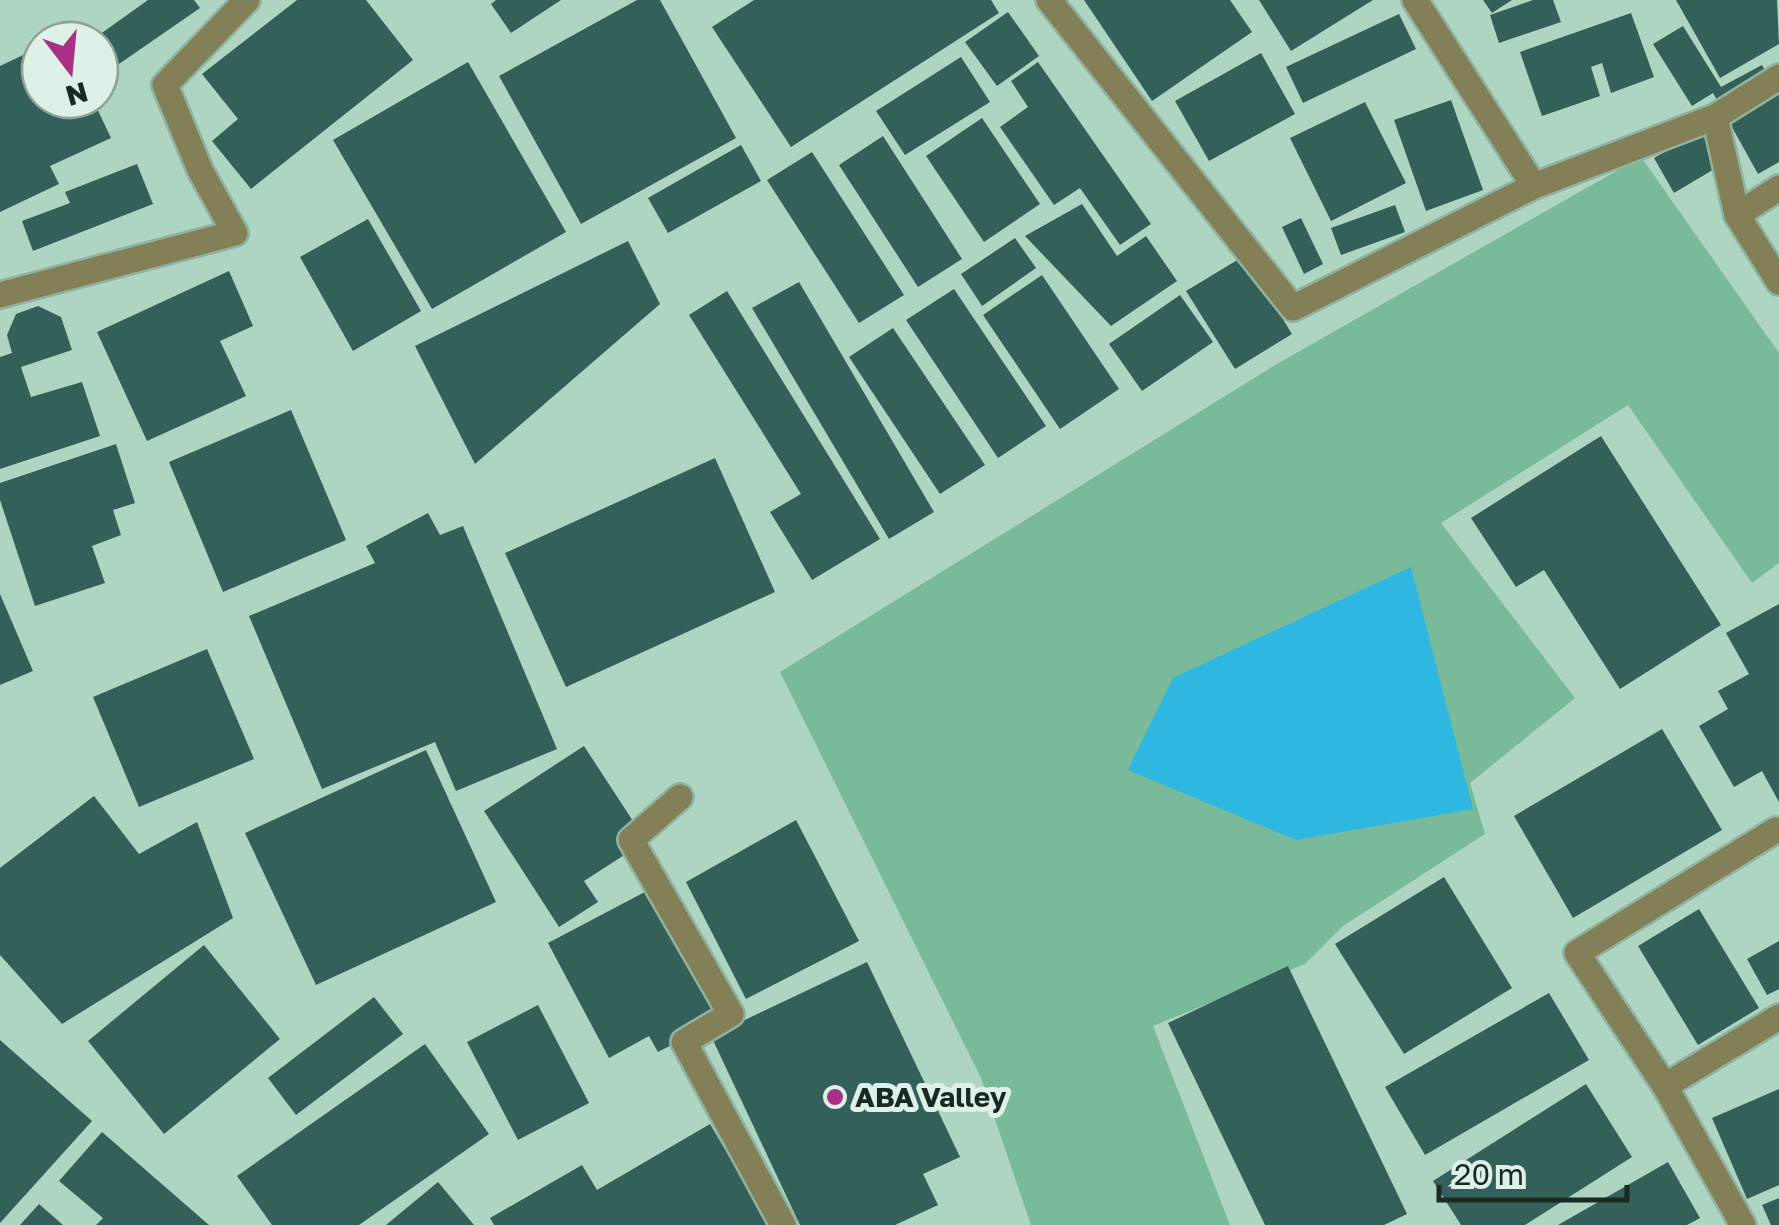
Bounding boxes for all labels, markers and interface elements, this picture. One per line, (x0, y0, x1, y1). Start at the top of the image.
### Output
north arrow (20, 20, 120, 120)
text: N (62, 76, 92, 113)
place label: ABA Valley (855, 1080, 1007, 1113)
marker: ABA Valley (824, 1086, 846, 1108)
scale bar (1439, 1140, 1626, 1202)
text: 20 m (1454, 1156, 1524, 1192)

